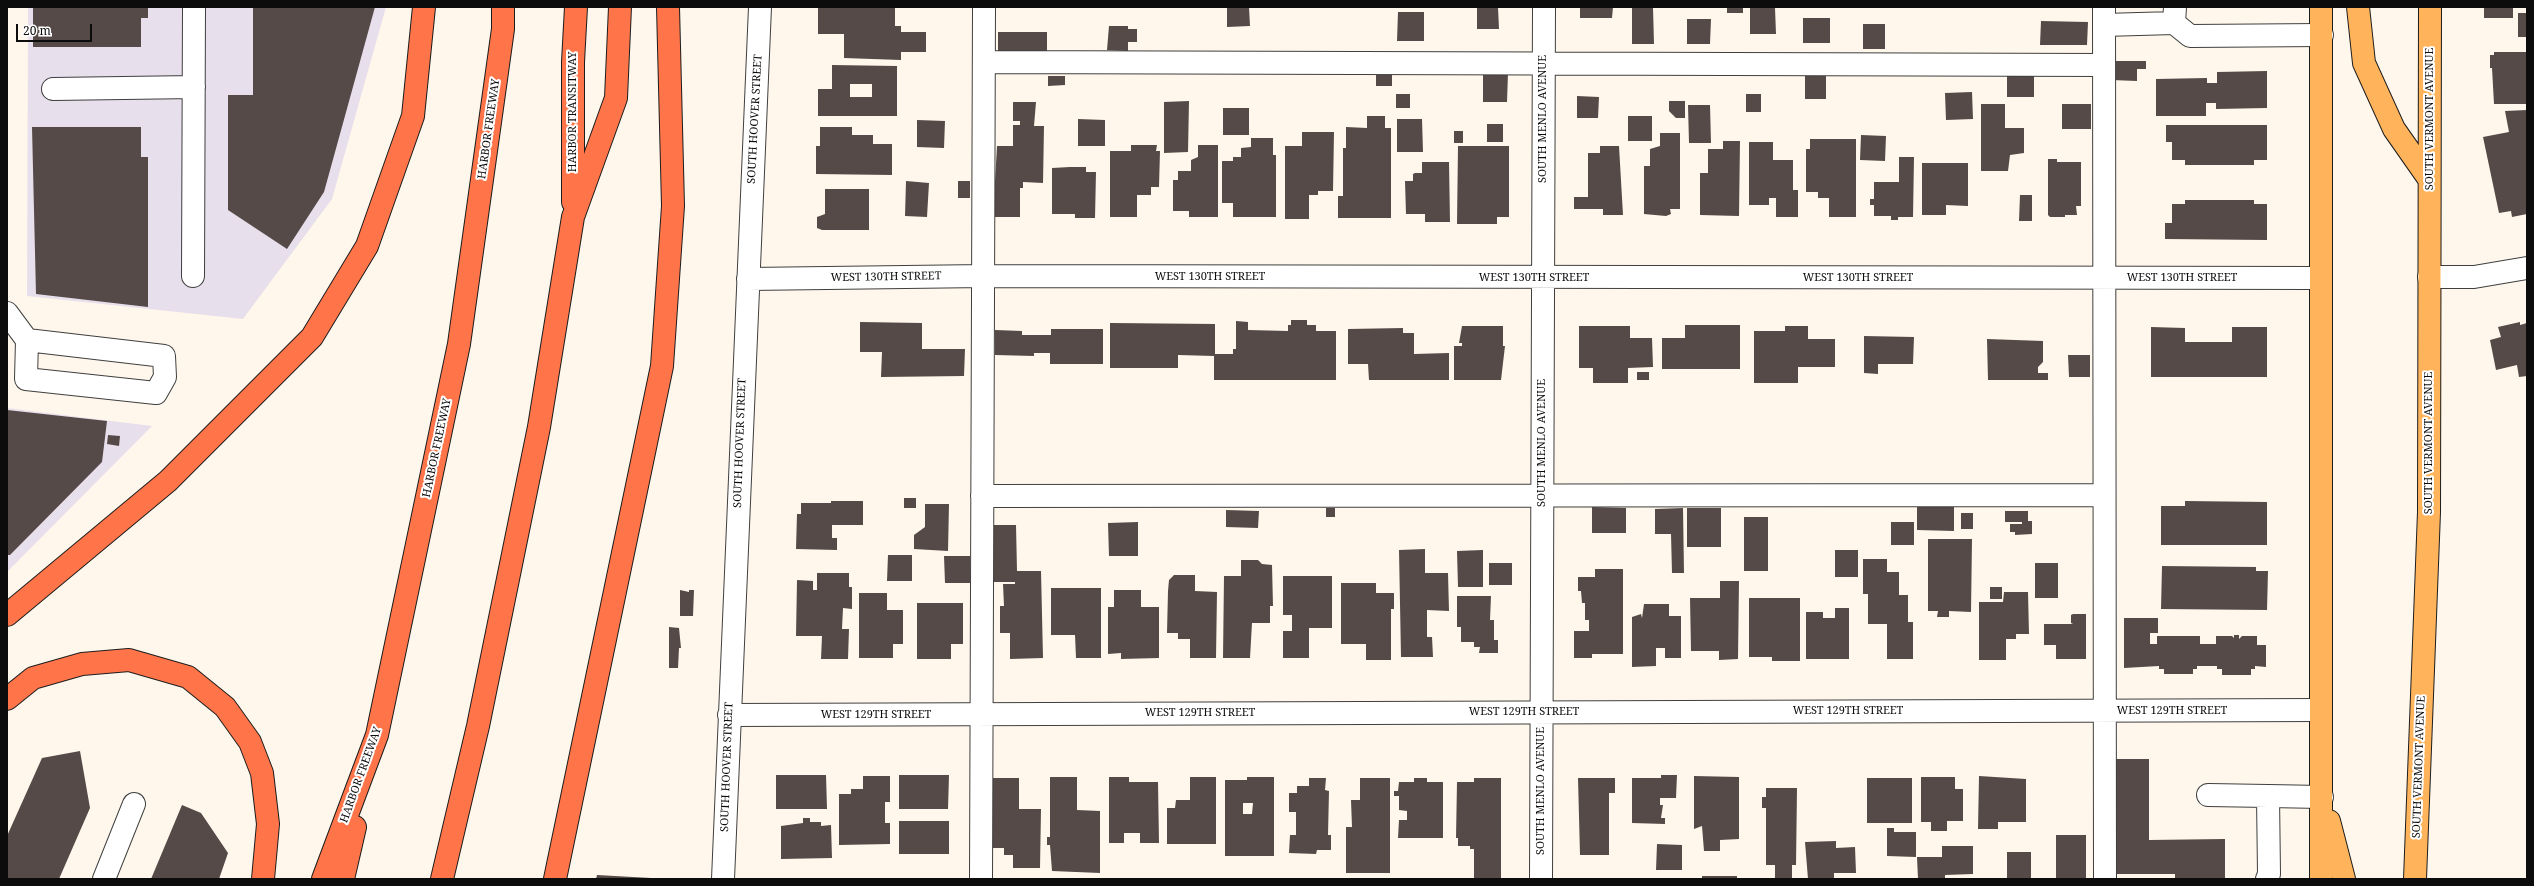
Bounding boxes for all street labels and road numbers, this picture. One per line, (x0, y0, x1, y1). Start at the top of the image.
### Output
street label: SOUTH VERMONT AVENUE (2423, 48, 2437, 190)
street label: HARBOR TRANSITWAY (566, 52, 580, 172)
street label: SOUTH HOOVER STREET (745, 54, 765, 184)
street label: SOUTH MENLO AVENUE (1536, 55, 1550, 183)
street label: HARBOR FREEWAY (475, 78, 503, 180)
street label: WEST 130TH STREET (831, 269, 941, 285)
street label: WEST 130TH STREET (1155, 270, 1265, 284)
street label: WEST 130TH STREET (1479, 271, 1589, 285)
street label: WEST 130TH STREET (1803, 271, 1913, 285)
street label: WEST 130TH STREET (2127, 271, 2237, 285)
street label: SOUTH VERMONT AVENUE (2422, 372, 2436, 514)
street label: SOUTH HOOVER STREET (731, 378, 749, 508)
street label: SOUTH MENLO AVENUE (1535, 379, 1549, 507)
street label: HARBOR FREEWAY (420, 397, 454, 499)
street label: SOUTH VERMONT AVENUE (2410, 696, 2428, 838)
street label: SOUTH HOOVER STREET (718, 702, 736, 832)
street label: WEST 129TH STREET (1793, 704, 1903, 718)
street label: WEST 129TH STREET (2117, 704, 2227, 718)
street label: WEST 129TH STREET (1469, 705, 1579, 719)
street label: WEST 129TH STREET (1145, 706, 1255, 720)
street label: WEST 129TH STREET (821, 708, 931, 722)
street label: HARBOR FREEWAY (338, 725, 384, 825)
street label: SOUTH MENLO AVENUE (1534, 727, 1548, 855)

